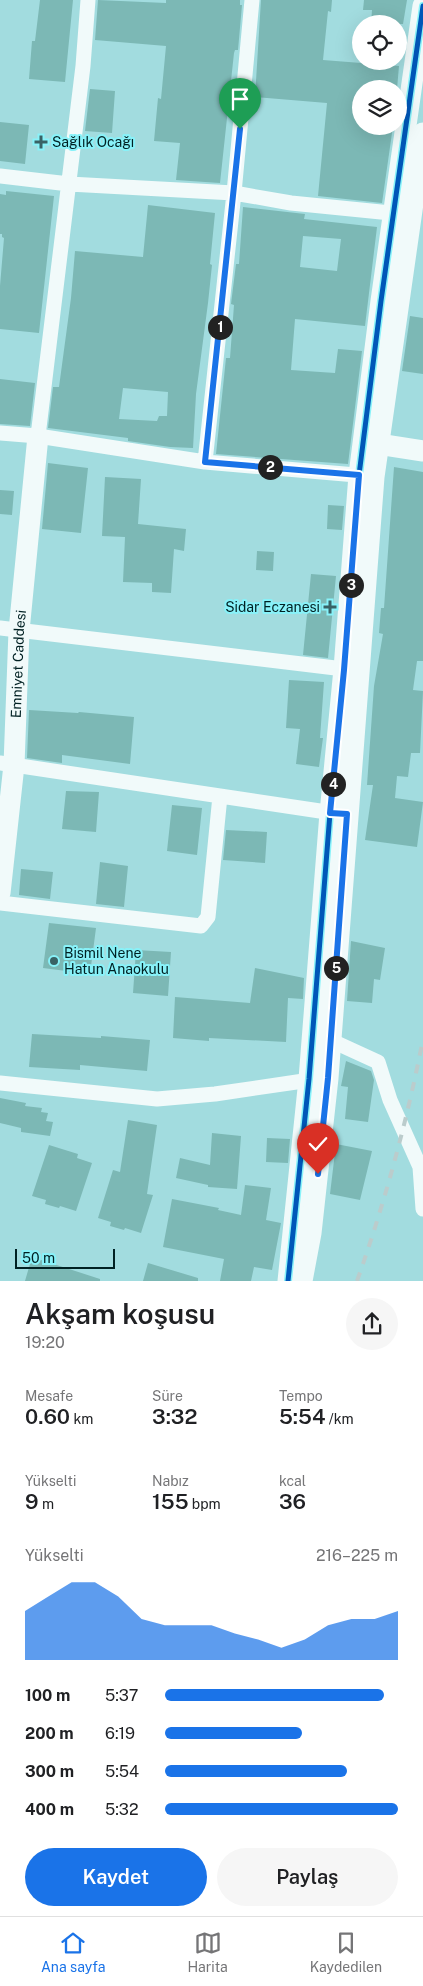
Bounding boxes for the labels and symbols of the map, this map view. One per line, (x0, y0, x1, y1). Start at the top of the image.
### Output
pin (219, 78, 261, 129)
place label: Sağlık Ocağı (52, 134, 134, 150)
marker: Sağlık Ocağı (34, 135, 48, 149)
pin: 1 (208, 314, 232, 340)
pin: 2 (258, 454, 282, 480)
pin: 3 (338, 572, 364, 598)
place label: Sidar Eczanesi (225, 599, 320, 615)
marker: Sidar Eczanesi (324, 601, 336, 613)
street label: Emniyet Caddesi (8, 609, 29, 718)
pin: 4 (320, 772, 346, 796)
place label: Bismil Nene Hatun Anaokulu (64, 945, 169, 977)
marker: Bismil Nene Hatun Anaokulu (48, 955, 60, 967)
pin: 5 (324, 956, 348, 980)
pin (297, 1123, 339, 1174)
scale bar (15, 1246, 115, 1269)

